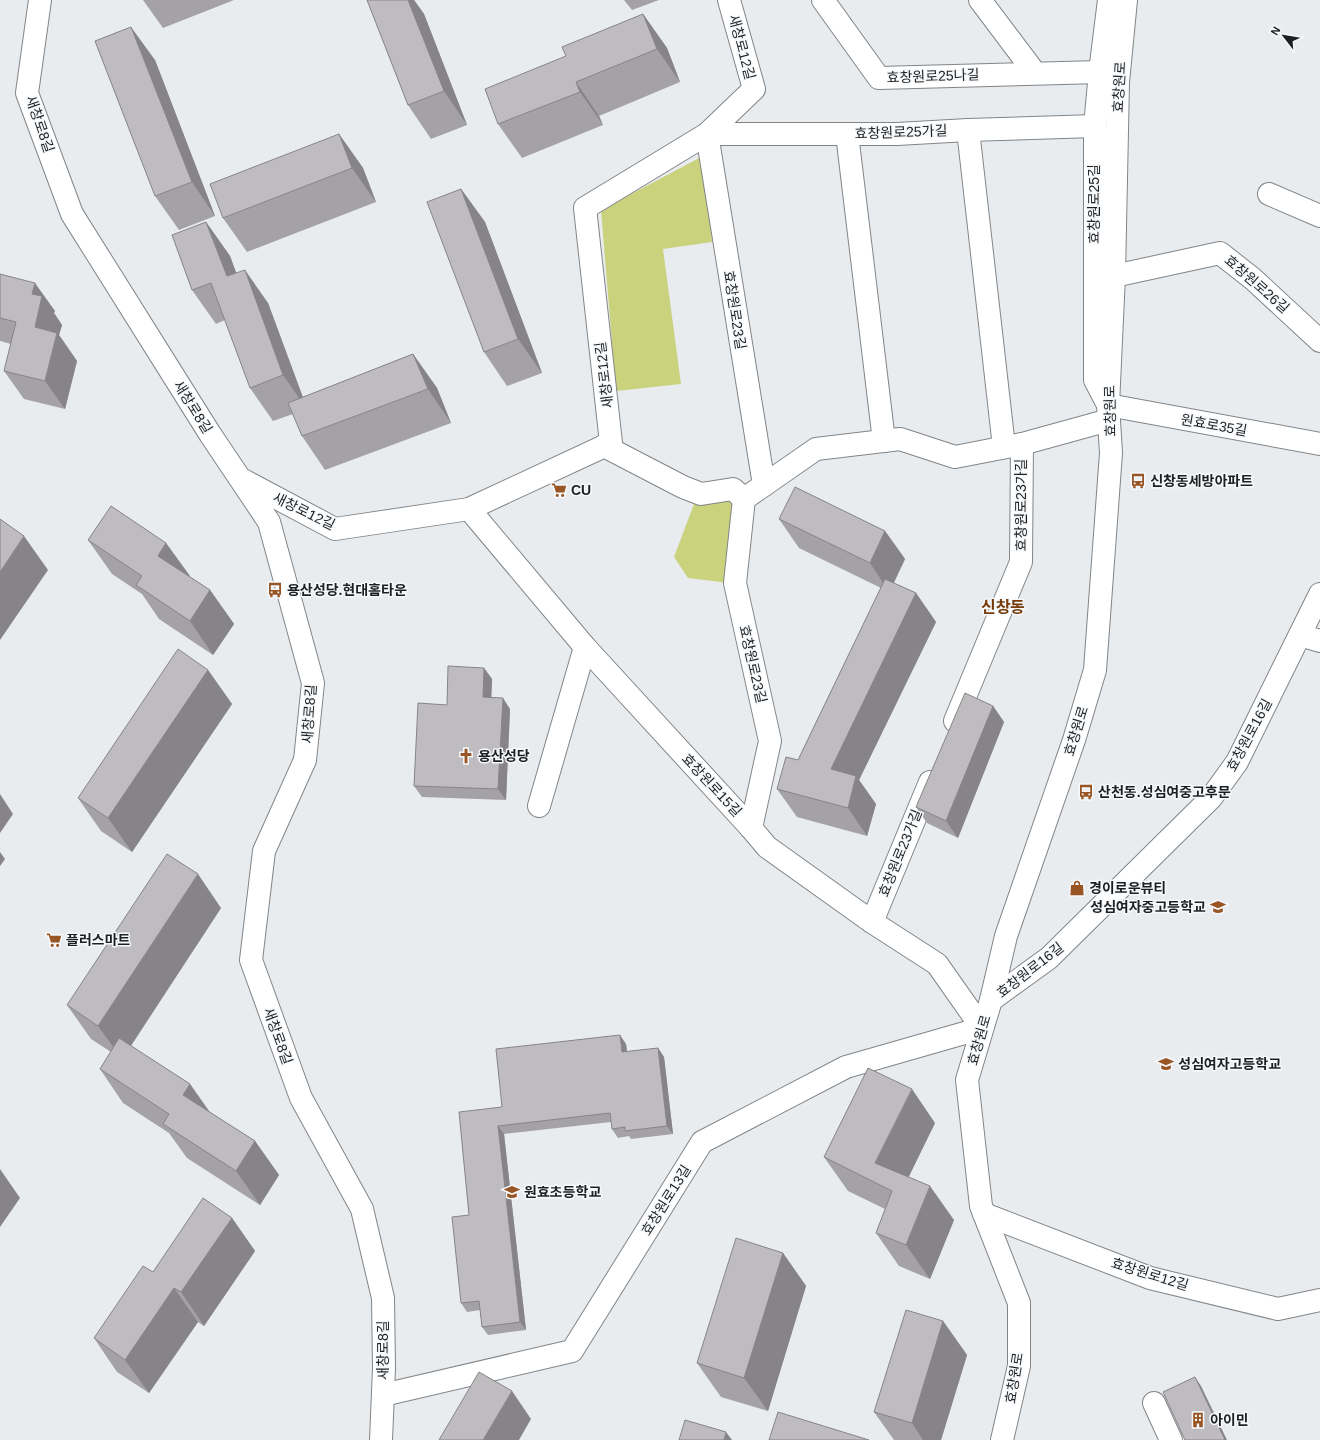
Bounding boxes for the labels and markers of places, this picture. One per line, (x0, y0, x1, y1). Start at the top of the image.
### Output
bus stop icon: 신창동세방아파트 (1129, 472, 1147, 490)
place label: 신창동세방아파트 (1150, 473, 1253, 489)
supermarket icon: CU (550, 481, 568, 499)
place label: CU (571, 482, 591, 498)
bus stop icon: 용산성당.현대홈타운 (266, 581, 284, 599)
place label: 용산성당.현대홈타운 (287, 582, 407, 598)
church icon: 용산성당 (457, 747, 475, 765)
place label: 용산성당 (478, 748, 530, 764)
bus stop icon: 산천동.성심여중고후문 (1077, 783, 1095, 801)
place label: 산천동.성심여중고후문 (1098, 784, 1231, 800)
shop icon: 경이로운뷰티 (1068, 879, 1086, 897)
place label: 경이로운뷰티 (1089, 880, 1166, 896)
school or university icon: 성심여자중고등학교 (1209, 898, 1227, 916)
place label: 성심여자중고등학교 (1090, 899, 1206, 915)
supermarket icon: 플러스마트 (45, 931, 63, 949)
place label: 플러스마트 (66, 932, 131, 948)
school or university icon: 성심여자고등학교 (1157, 1055, 1175, 1073)
place label: 성심여자고등학교 (1178, 1056, 1281, 1072)
school or university icon: 원효초등학교 (503, 1183, 521, 1201)
place label: 원효초등학교 (524, 1184, 601, 1200)
building icon: 아이민 (1189, 1411, 1207, 1429)
place label: 아이민 (1210, 1412, 1249, 1428)

